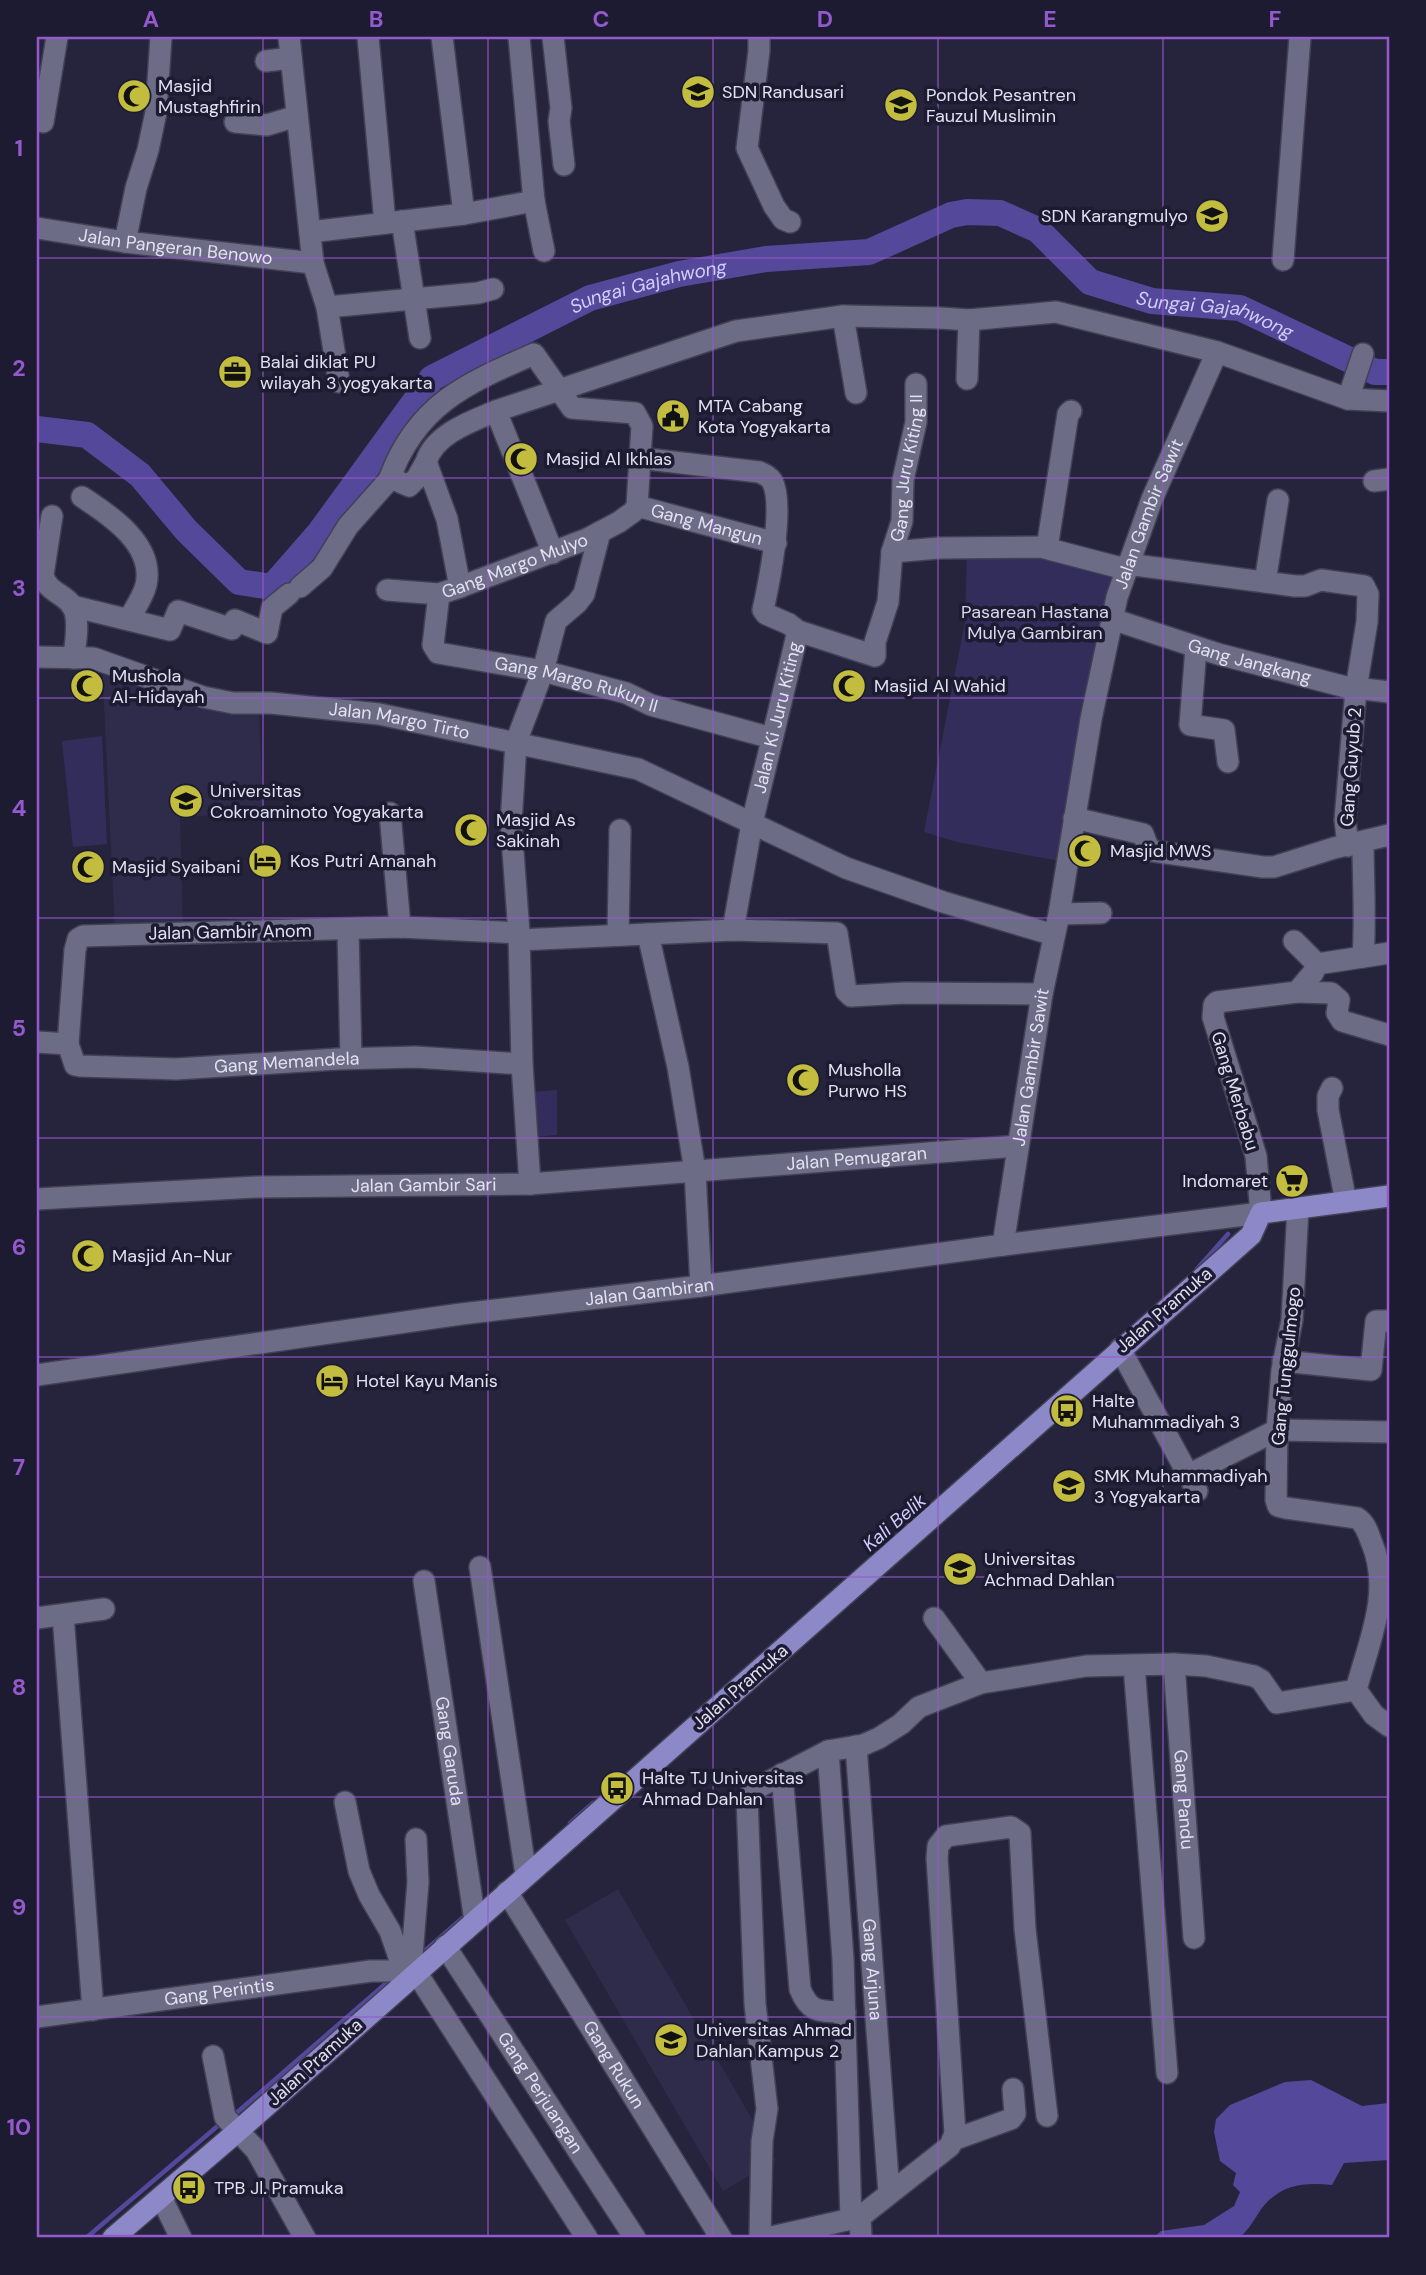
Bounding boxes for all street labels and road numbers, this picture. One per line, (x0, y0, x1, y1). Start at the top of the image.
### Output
street label: Jalan Pangeran Benowo (77, 223, 274, 270)
street label: Gang Juru Kiting II (884, 394, 929, 545)
street label: Jalan Gambir Sawit (1109, 435, 1189, 592)
street label: Gang Mangun (648, 498, 765, 551)
street label: Gang Margo Mulyo (439, 528, 591, 604)
street label: Gang Jangkang (1185, 633, 1314, 690)
street label: Jalan Ki Juru Kiting (747, 639, 807, 796)
street label: Gang Margo Rukun II (493, 651, 661, 718)
street label: Jalan Margo Tirto (328, 697, 472, 745)
street label: Gang Guyub 2 (1335, 707, 1367, 827)
street label: Jalan Gambir Anom (148, 919, 312, 945)
street label: Jalan Gambir Sawit (1007, 986, 1055, 1148)
street label: Gang Merbabu (1206, 1029, 1264, 1153)
street label: Gang Memandela (213, 1046, 360, 1079)
street label: Jalan Pemugaran (785, 1141, 928, 1176)
street label: Jalan Gambir Sari (351, 1172, 497, 1198)
street label: Jalan Pramuka (1111, 1262, 1217, 1358)
street label: Jalan Gambiran (584, 1272, 715, 1311)
street label: Gang Tunggulmogo (1266, 1285, 1306, 1447)
street label: Jalan Pramuka (687, 1639, 793, 1735)
street label: Gang Garuda (429, 1695, 470, 1807)
street label: Gang Pandu (1168, 1749, 1200, 1851)
street label: Gang Arjuna (857, 1918, 888, 2021)
street label: Gang Perintis (163, 1972, 276, 2011)
street label: Jalan Pramuka (262, 2013, 368, 2111)
street label: Gang Rukun (577, 2016, 650, 2113)
street label: Gang Perjuangan (492, 2027, 589, 2158)

